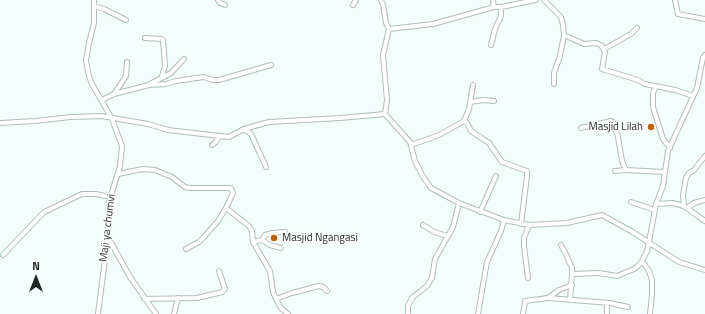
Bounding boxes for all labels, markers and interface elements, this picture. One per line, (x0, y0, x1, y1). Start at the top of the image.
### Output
place label: Masjid Lilah (588, 120, 643, 134)
marker: Masjid Lilah (646, 122, 656, 132)
street label: Maji ya chumvi (97, 193, 119, 263)
place label: Masjid Ngangasi (282, 231, 358, 245)
marker: Masjid Ngangasi (269, 233, 279, 243)
north arrow (16, 258, 56, 298)
text: N (32, 258, 40, 274)

